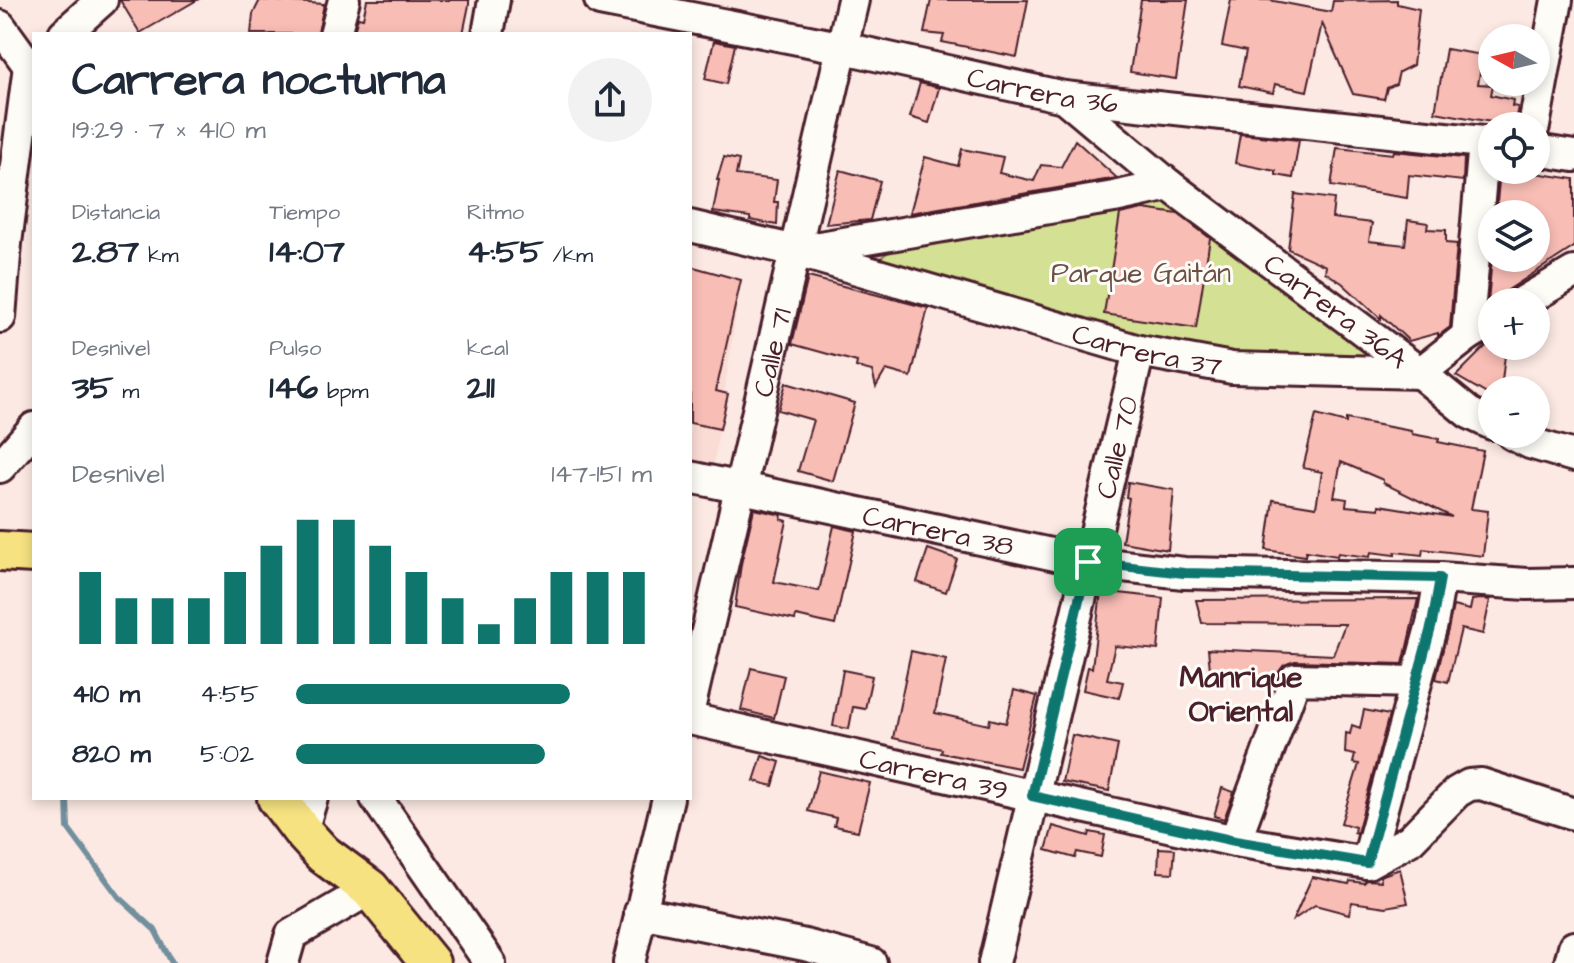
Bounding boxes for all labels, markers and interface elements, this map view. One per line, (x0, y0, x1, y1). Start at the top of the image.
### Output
north arrow (1478, 24, 1550, 96)
map controls (1478, 24, 1550, 448)
text: Carrera nocturna (72, 51, 446, 112)
button: share (568, 58, 652, 142)
street label: Carrera 36 (963, 58, 1120, 124)
text: 19:29 · 7 × 410 m (72, 112, 266, 148)
button: locate (1478, 112, 1550, 184)
text: Distancia (72, 197, 160, 228)
text: Tiempo (269, 197, 340, 228)
text: Ritmo (467, 197, 524, 228)
button: layers (1478, 200, 1550, 272)
text: 2.87 (72, 228, 139, 276)
text: 14:07 (269, 228, 345, 276)
text: 4:55 (467, 228, 544, 276)
text: km (139, 240, 179, 271)
text: /km (544, 240, 593, 271)
street label: Carrera 36A (1255, 245, 1415, 378)
park label: Parque Gaitán (1051, 254, 1231, 293)
button: + (1478, 288, 1550, 360)
street label: Calle 71 (744, 304, 802, 401)
street label: Carrera 37 (1067, 315, 1225, 387)
text: Desnivel (72, 333, 150, 364)
text: Pulso (269, 333, 321, 364)
text: kcal (467, 333, 509, 364)
text: 35 (72, 364, 113, 412)
text: 146 (269, 364, 318, 412)
text: 211 (467, 364, 495, 412)
text: m (113, 376, 139, 407)
text: bpm (318, 376, 369, 407)
button: − (1478, 376, 1550, 448)
street label: Calle 70 (1087, 392, 1149, 503)
text: Desnivel (72, 456, 165, 492)
text: 147–151 m (551, 456, 652, 492)
street label: Carrera 38 (859, 496, 1017, 567)
pin (1054, 528, 1122, 596)
icon: arrive (1066, 540, 1110, 584)
district label: Manrique Oriental (1179, 657, 1303, 733)
text: 410 m (72, 676, 140, 712)
text: 4:55 (200, 676, 259, 712)
text: 820 m (72, 736, 151, 772)
text: 5:02 (200, 736, 254, 772)
street label: Carrera 39 (856, 740, 1012, 811)

